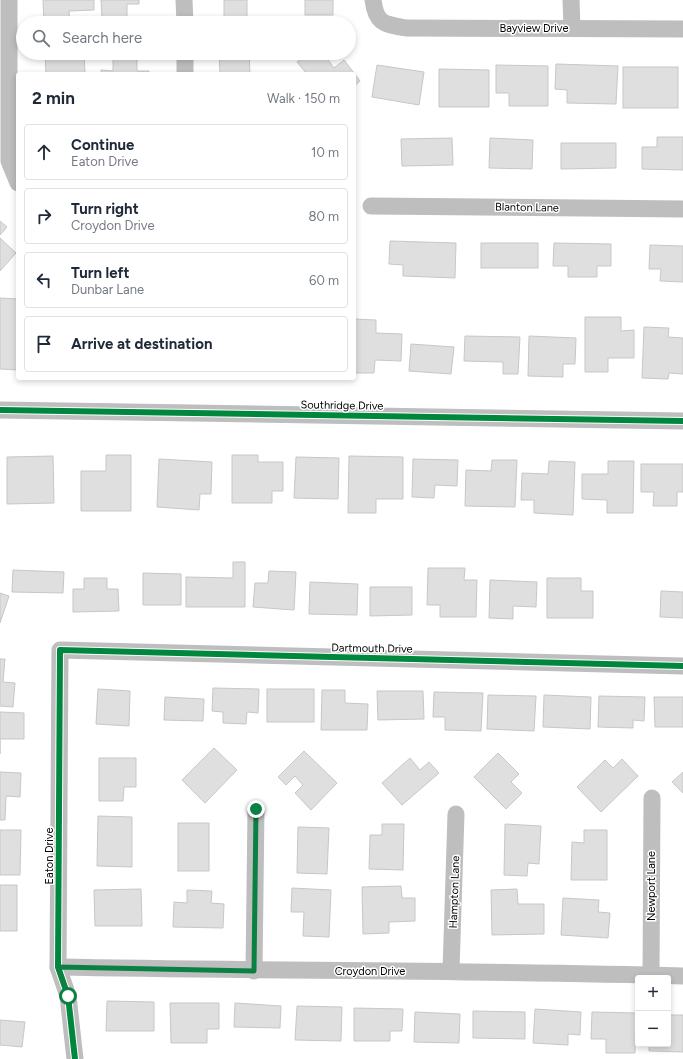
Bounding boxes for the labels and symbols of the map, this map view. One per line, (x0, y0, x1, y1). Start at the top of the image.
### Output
street label: Bayview Drive (500, 22, 568, 35)
street label: Blanton Lane (495, 200, 559, 215)
street label: Southridge Drive (300, 398, 384, 413)
street label: Dartmouth Drive (331, 641, 413, 656)
route end (247, 800, 265, 818)
street label: Eaton Drive (43, 828, 56, 884)
street label: Newport Lane (645, 851, 658, 921)
street label: Hampton Lane (447, 856, 462, 929)
street label: Croydon Drive (335, 965, 405, 978)
route start (59, 987, 77, 1005)

